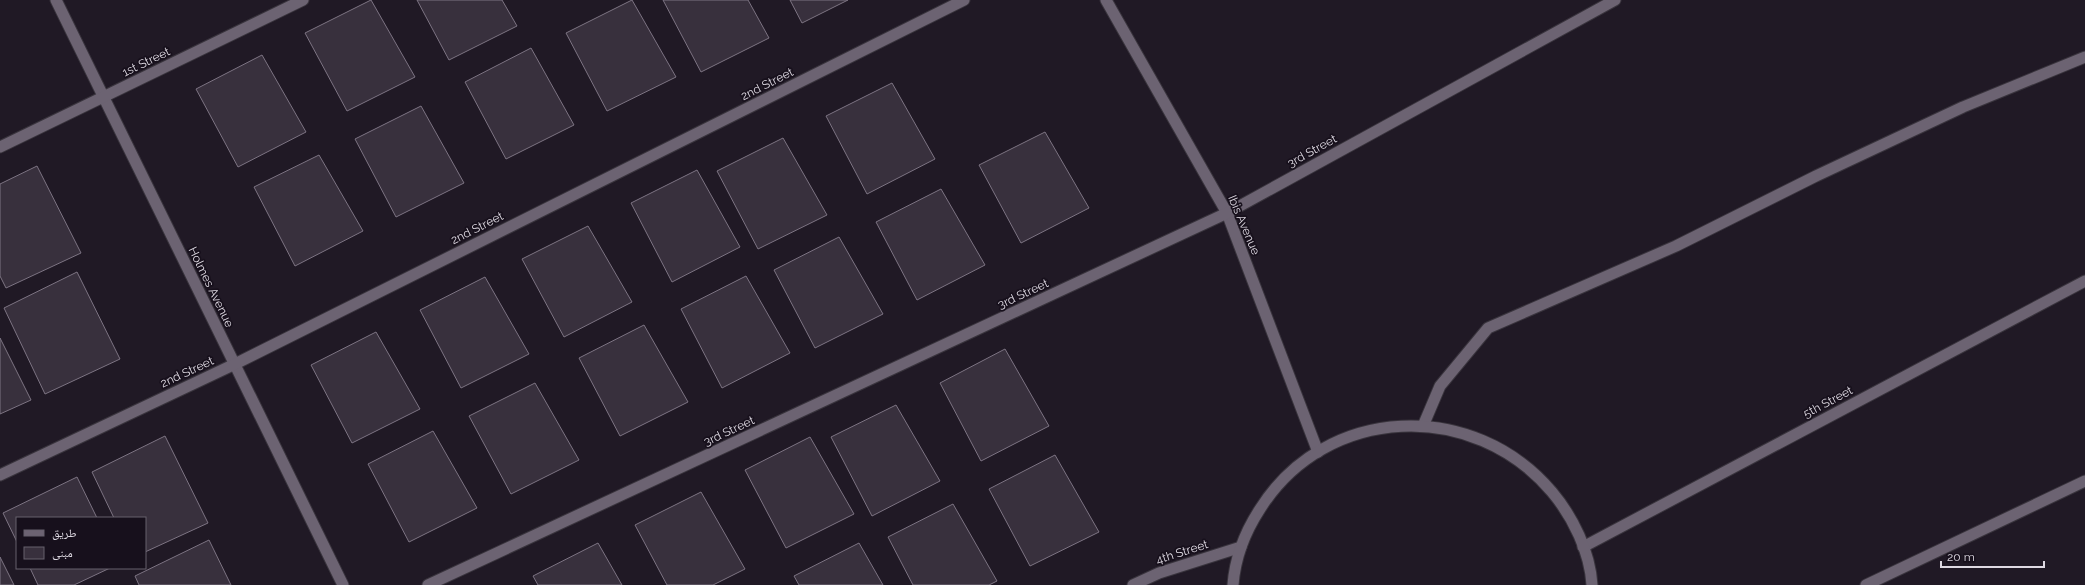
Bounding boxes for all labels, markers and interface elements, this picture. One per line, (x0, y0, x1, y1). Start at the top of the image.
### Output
street label: 1st Street (120, 44, 172, 80)
street label: 2nd Street (738, 65, 796, 103)
street label: 3rd Street (1285, 132, 1339, 170)
street label: Ibis Avenue (1225, 193, 1263, 257)
street label: 2nd Street (448, 209, 506, 247)
street label: Holmes Avenue (185, 244, 237, 330)
street label: 3rd Street (995, 276, 1051, 312)
street label: 2nd Street (158, 354, 216, 390)
street label: 5th Street (1801, 383, 1855, 421)
street label: 3rd Street (701, 413, 757, 449)
legend (16, 517, 146, 569)
text: طريق (52, 526, 77, 540)
street label: 4th Street (1154, 537, 1210, 567)
scale bar (1941, 543, 2044, 569)
text: مبنى (52, 546, 73, 560)
text: 20 m (1947, 550, 1975, 564)

